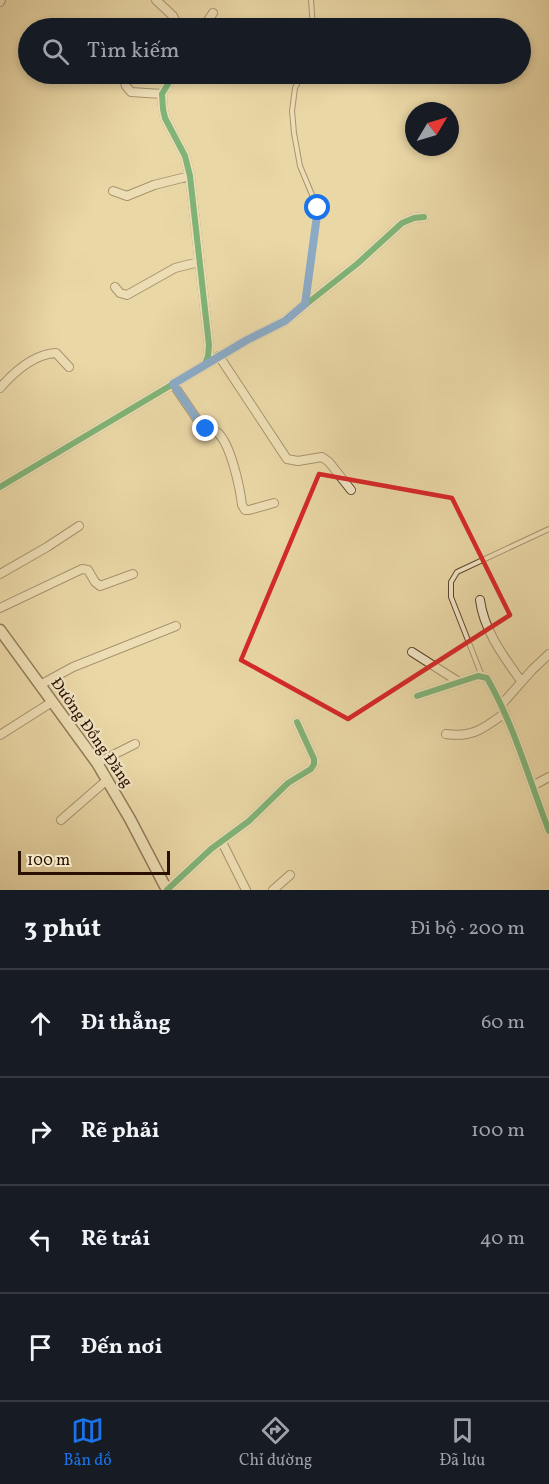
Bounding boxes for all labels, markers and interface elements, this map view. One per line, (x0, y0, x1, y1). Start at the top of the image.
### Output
search box (18, 18, 531, 84)
icon: search (39, 35, 72, 68)
text: Tìm kiếm (87, 36, 180, 67)
north arrow (405, 102, 459, 156)
route start (304, 194, 330, 220)
route end (192, 415, 218, 441)
street label: Đường Đồng Đăng (45, 674, 137, 792)
scale bar (18, 848, 170, 876)
text: 100 m (27, 850, 70, 872)
text: 3 phút (24, 911, 101, 947)
text: Đi bộ · 200 m (410, 915, 525, 943)
icon: ahead (24, 1007, 57, 1040)
text: Đi thẳng (81, 1008, 171, 1039)
text: 60 m (481, 1009, 525, 1037)
icon: right (24, 1115, 57, 1148)
text: Rẽ phải (81, 1116, 160, 1147)
text: 100 m (471, 1117, 525, 1145)
icon: left (24, 1223, 57, 1256)
text: Rẽ trái (81, 1224, 150, 1255)
text: 40 m (480, 1225, 525, 1253)
icon: arrive (24, 1331, 57, 1364)
text: Đến nơi (81, 1332, 163, 1363)
tab: Bản đồ (64, 1414, 112, 1472)
tab: Chỉ đường (239, 1414, 312, 1472)
tab: Đã lưu (439, 1414, 485, 1472)

